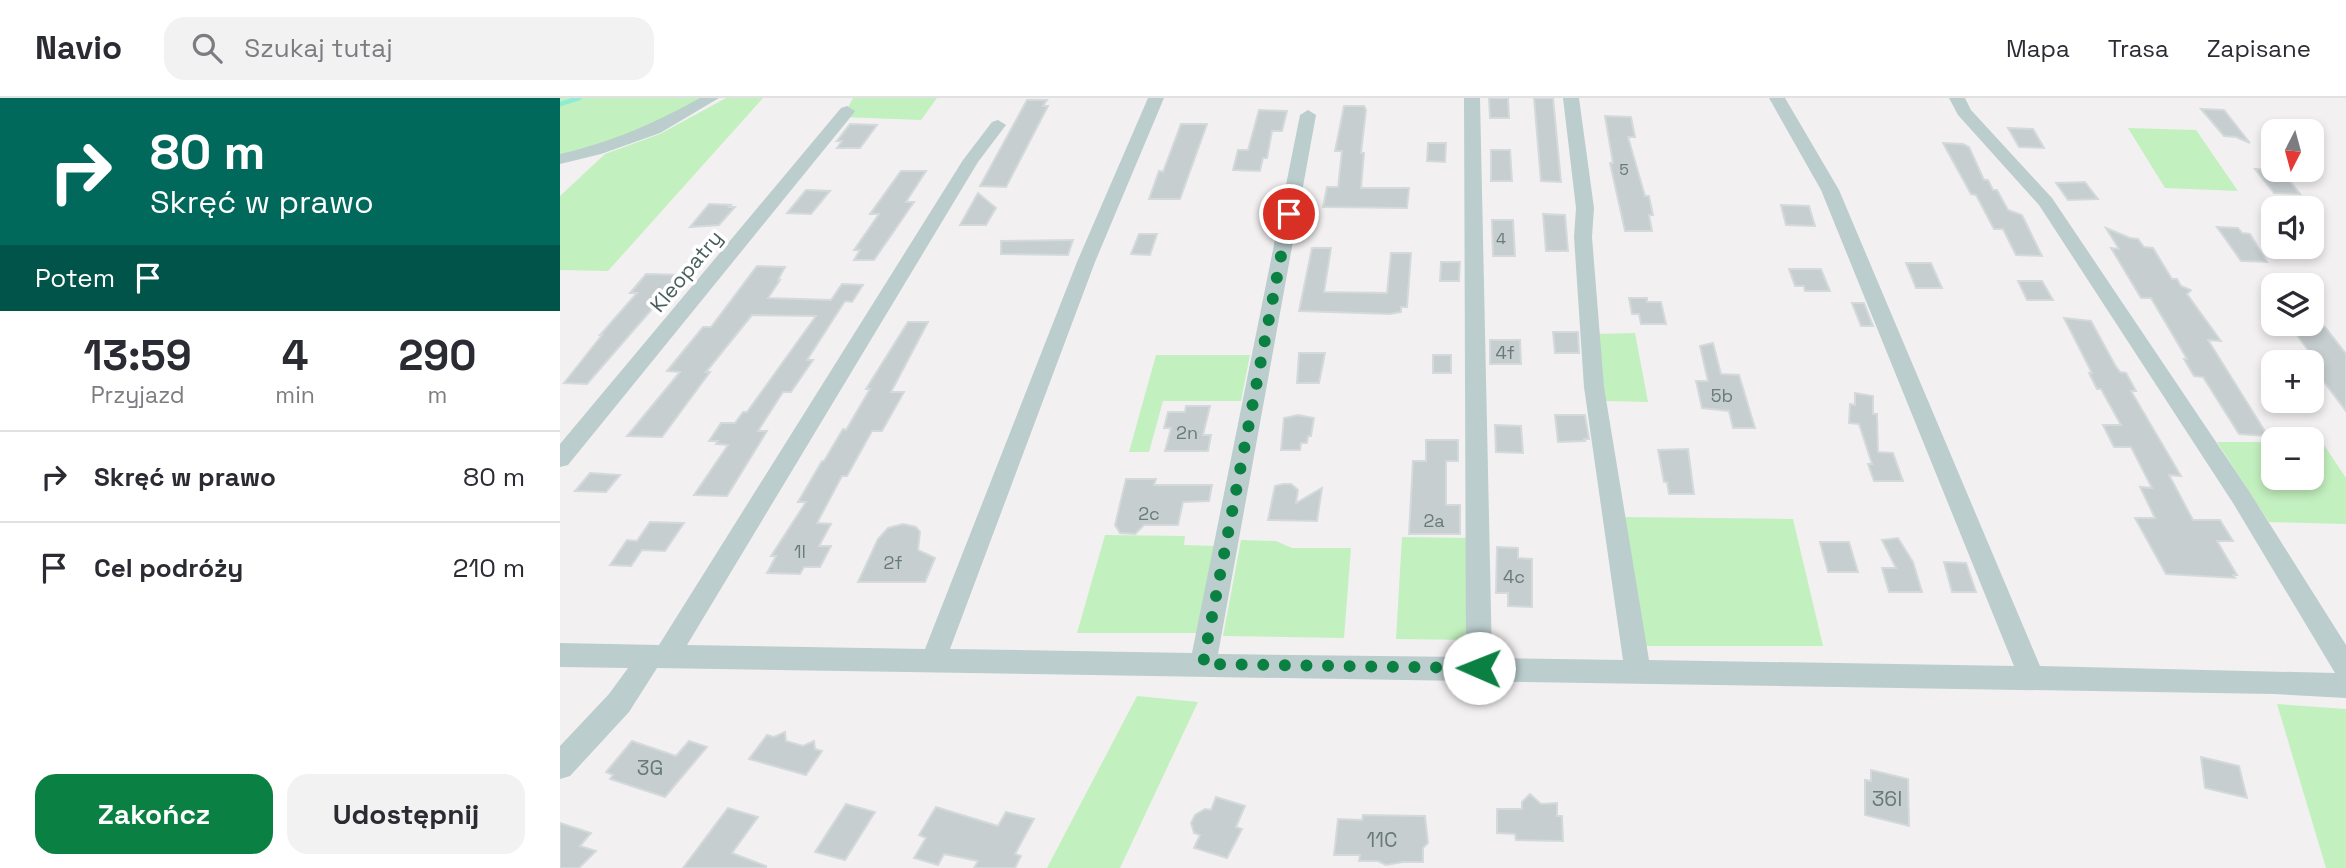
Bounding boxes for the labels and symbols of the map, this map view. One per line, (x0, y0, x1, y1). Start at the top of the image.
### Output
north arrow (2261, 119, 2324, 182)
house number: 5 (1619, 159, 1629, 180)
pin (1259, 184, 1319, 244)
street label: Kleopatry (644, 225, 728, 317)
house number: 4 (1496, 228, 1506, 249)
house number: 4f (1495, 341, 1515, 364)
house number: 5b (1711, 384, 1733, 407)
house number: 2n (1176, 421, 1198, 444)
house number: 2c (1138, 502, 1160, 525)
house number: 2a (1423, 509, 1445, 532)
house number: 1l (794, 540, 806, 563)
house number: 2f (884, 551, 902, 574)
house number: 4c (1503, 565, 1525, 588)
position arrow (1442, 631, 1516, 705)
house number: 3G (637, 754, 663, 781)
house number: 36l (1872, 785, 1902, 812)
house number: 11C (1366, 826, 1398, 853)

